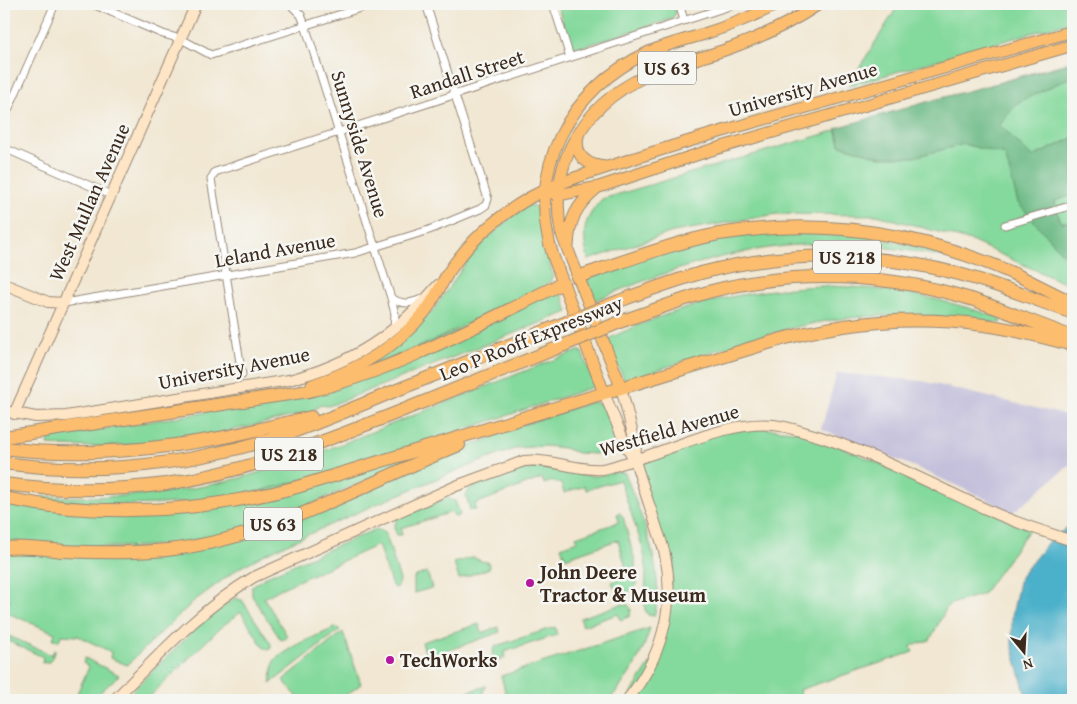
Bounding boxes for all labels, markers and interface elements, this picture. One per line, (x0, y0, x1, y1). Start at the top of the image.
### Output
street label: Randall Street (406, 41, 528, 106)
road number: US 63 (638, 52, 696, 84)
street label: University Avenue (725, 53, 881, 124)
street label: Sunnyside Avenue (324, 67, 397, 221)
street label: West Mullan Avenue (41, 118, 136, 285)
street label: Leland Avenue (212, 225, 337, 274)
road number: US 218 (813, 240, 881, 274)
street label: Leo P Rooff Expressway (435, 287, 627, 388)
street label: University Avenue (156, 339, 312, 396)
street label: Westfield Avenue (596, 396, 742, 463)
road number: US 218 (255, 438, 323, 470)
road number: US 63 (244, 508, 302, 540)
place label: John Deere Tractor & Museum (537, 557, 706, 609)
marker: John Deere Tractor & Museum (524, 577, 536, 589)
north arrow (1000, 626, 1050, 676)
place label: TechWorks (400, 645, 498, 674)
text: N (1020, 653, 1036, 676)
marker: TechWorks (384, 654, 396, 666)

